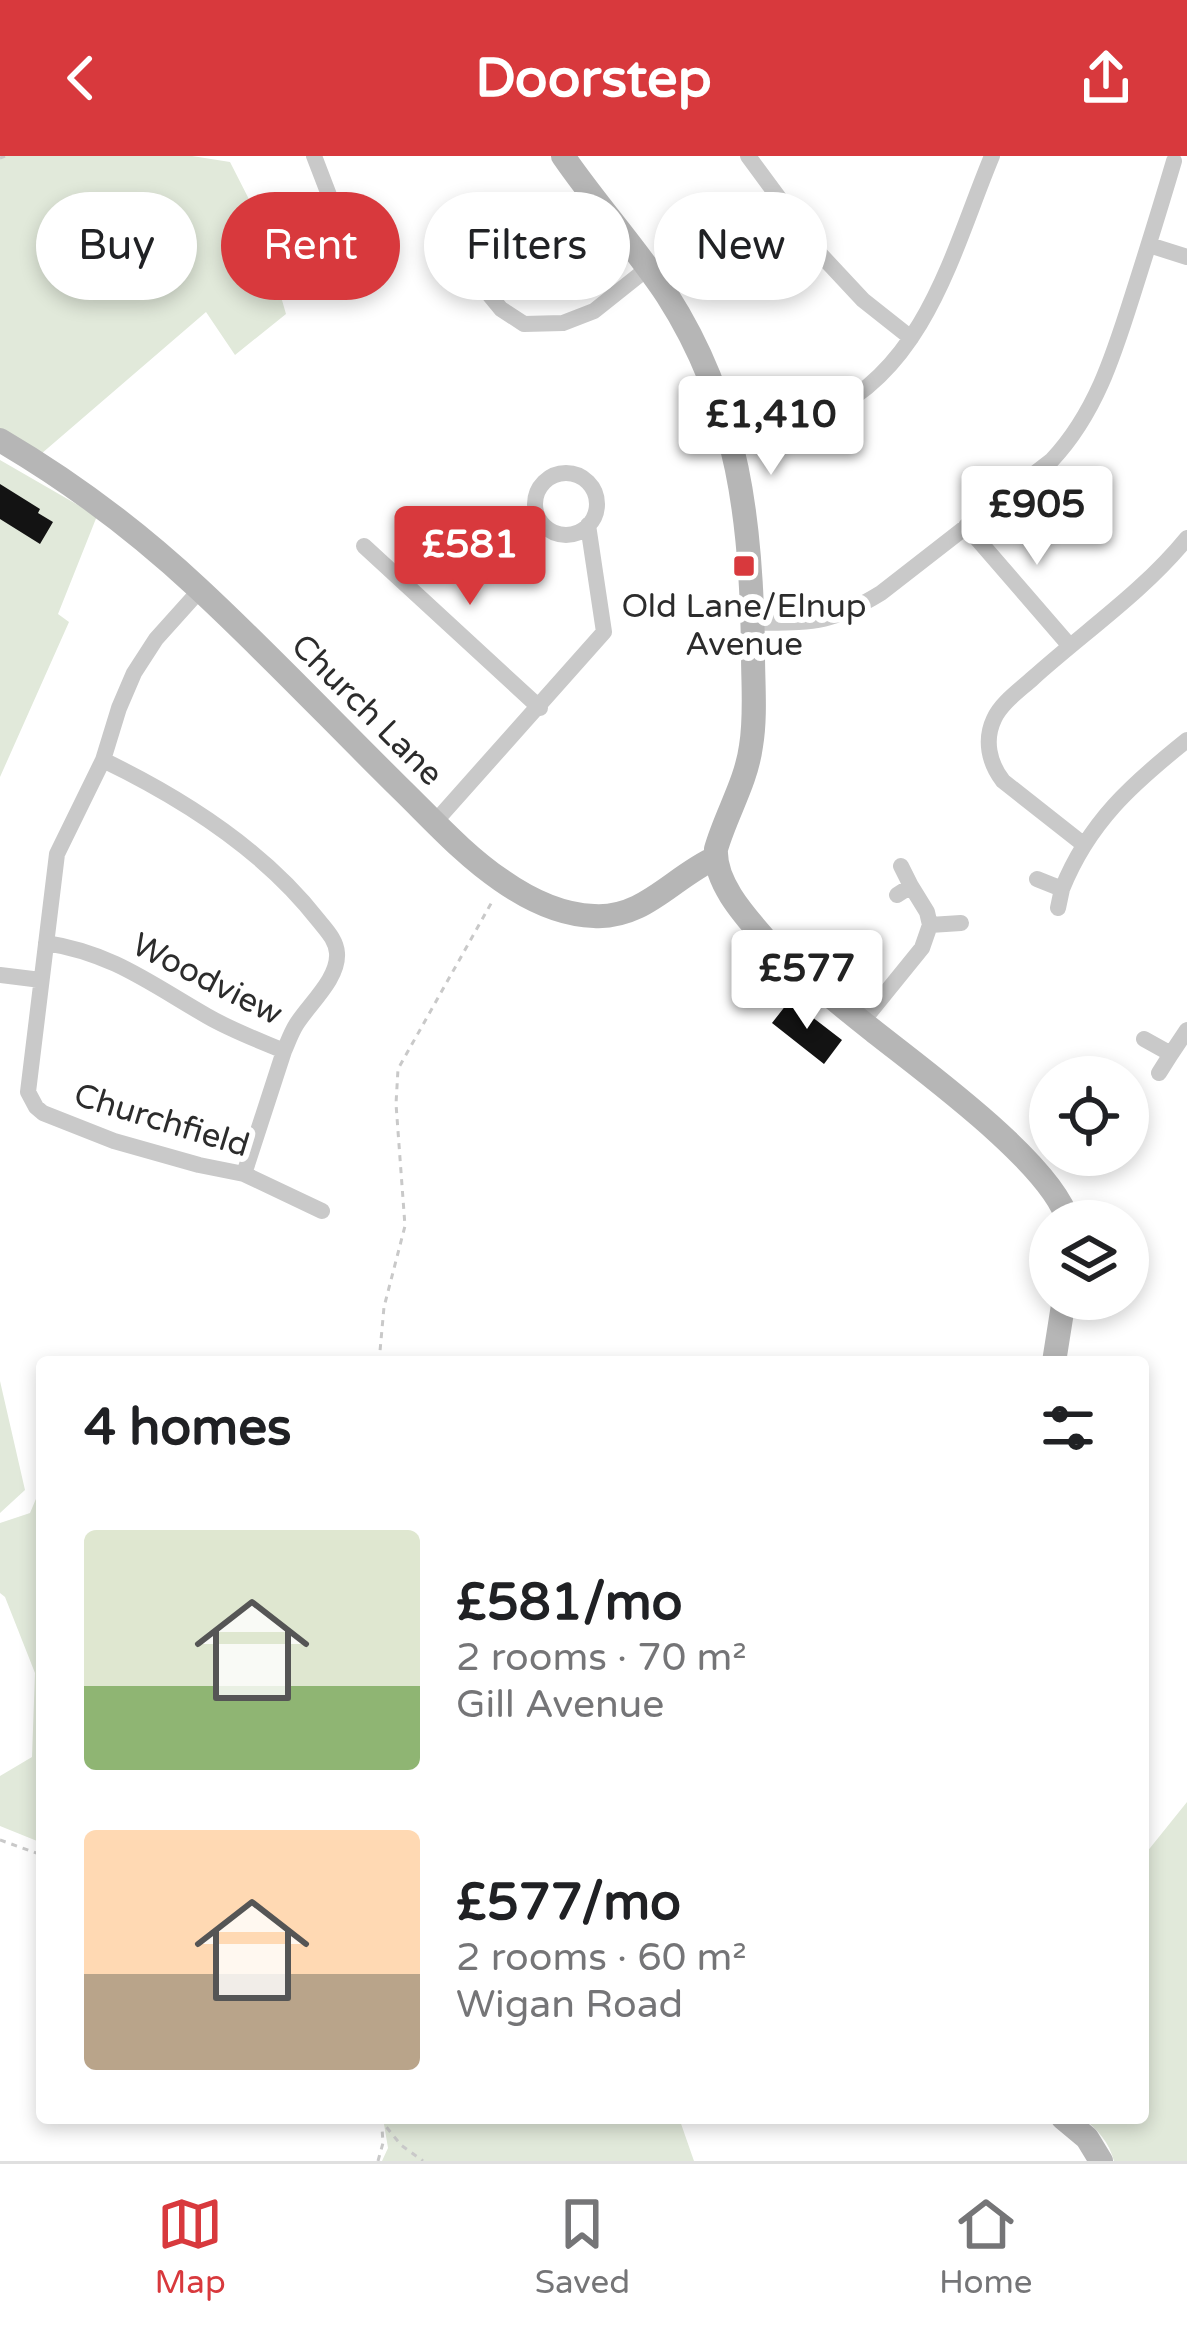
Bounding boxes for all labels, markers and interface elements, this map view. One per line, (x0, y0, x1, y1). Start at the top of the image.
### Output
icon: back (48, 45, 114, 111)
icon: share (1073, 45, 1139, 111)
text: Doorstep (475, 46, 712, 111)
chip: Buy (36, 192, 197, 300)
chip: Rent (221, 192, 400, 300)
chip: Filters (424, 192, 630, 300)
chip: New (654, 192, 827, 300)
pin: £1,410 (673, 376, 869, 478)
text: £1,410 (706, 391, 836, 438)
pin: £905 (966, 466, 1108, 568)
text: £905 (988, 481, 1086, 528)
pin: £581 (399, 506, 541, 608)
text: £581 (421, 521, 519, 568)
marker: Old Lane/Elnup Avenue (731, 553, 757, 579)
place label: Old Lane/Elnup Avenue (621, 587, 867, 664)
street label: Church Lane (283, 626, 451, 794)
street label: Woodview (126, 925, 289, 1034)
pin: £577 (736, 930, 878, 1032)
text: £577 (758, 945, 856, 992)
map controls (1029, 1056, 1149, 1320)
button: locate (1029, 1056, 1149, 1176)
street label: Churchfield (69, 1075, 254, 1166)
button: layers (1029, 1200, 1149, 1320)
icon: filters (1035, 1395, 1101, 1461)
text: 4 homes (84, 1397, 292, 1459)
text: £581/mo (456, 1572, 683, 1634)
icon: home (180, 1578, 324, 1722)
text: 2 rooms · 70 m² (456, 1634, 747, 1681)
text: Gill Avenue (456, 1681, 664, 1728)
text: £577/mo (456, 1872, 681, 1934)
icon: home (180, 1878, 324, 2022)
text: 2 rooms · 60 m² (456, 1934, 747, 1981)
text: Wigan Road (456, 1981, 683, 2028)
tab: Map (154, 2191, 226, 2302)
tab: Saved (535, 2191, 630, 2302)
tab: Home (939, 2191, 1033, 2302)

